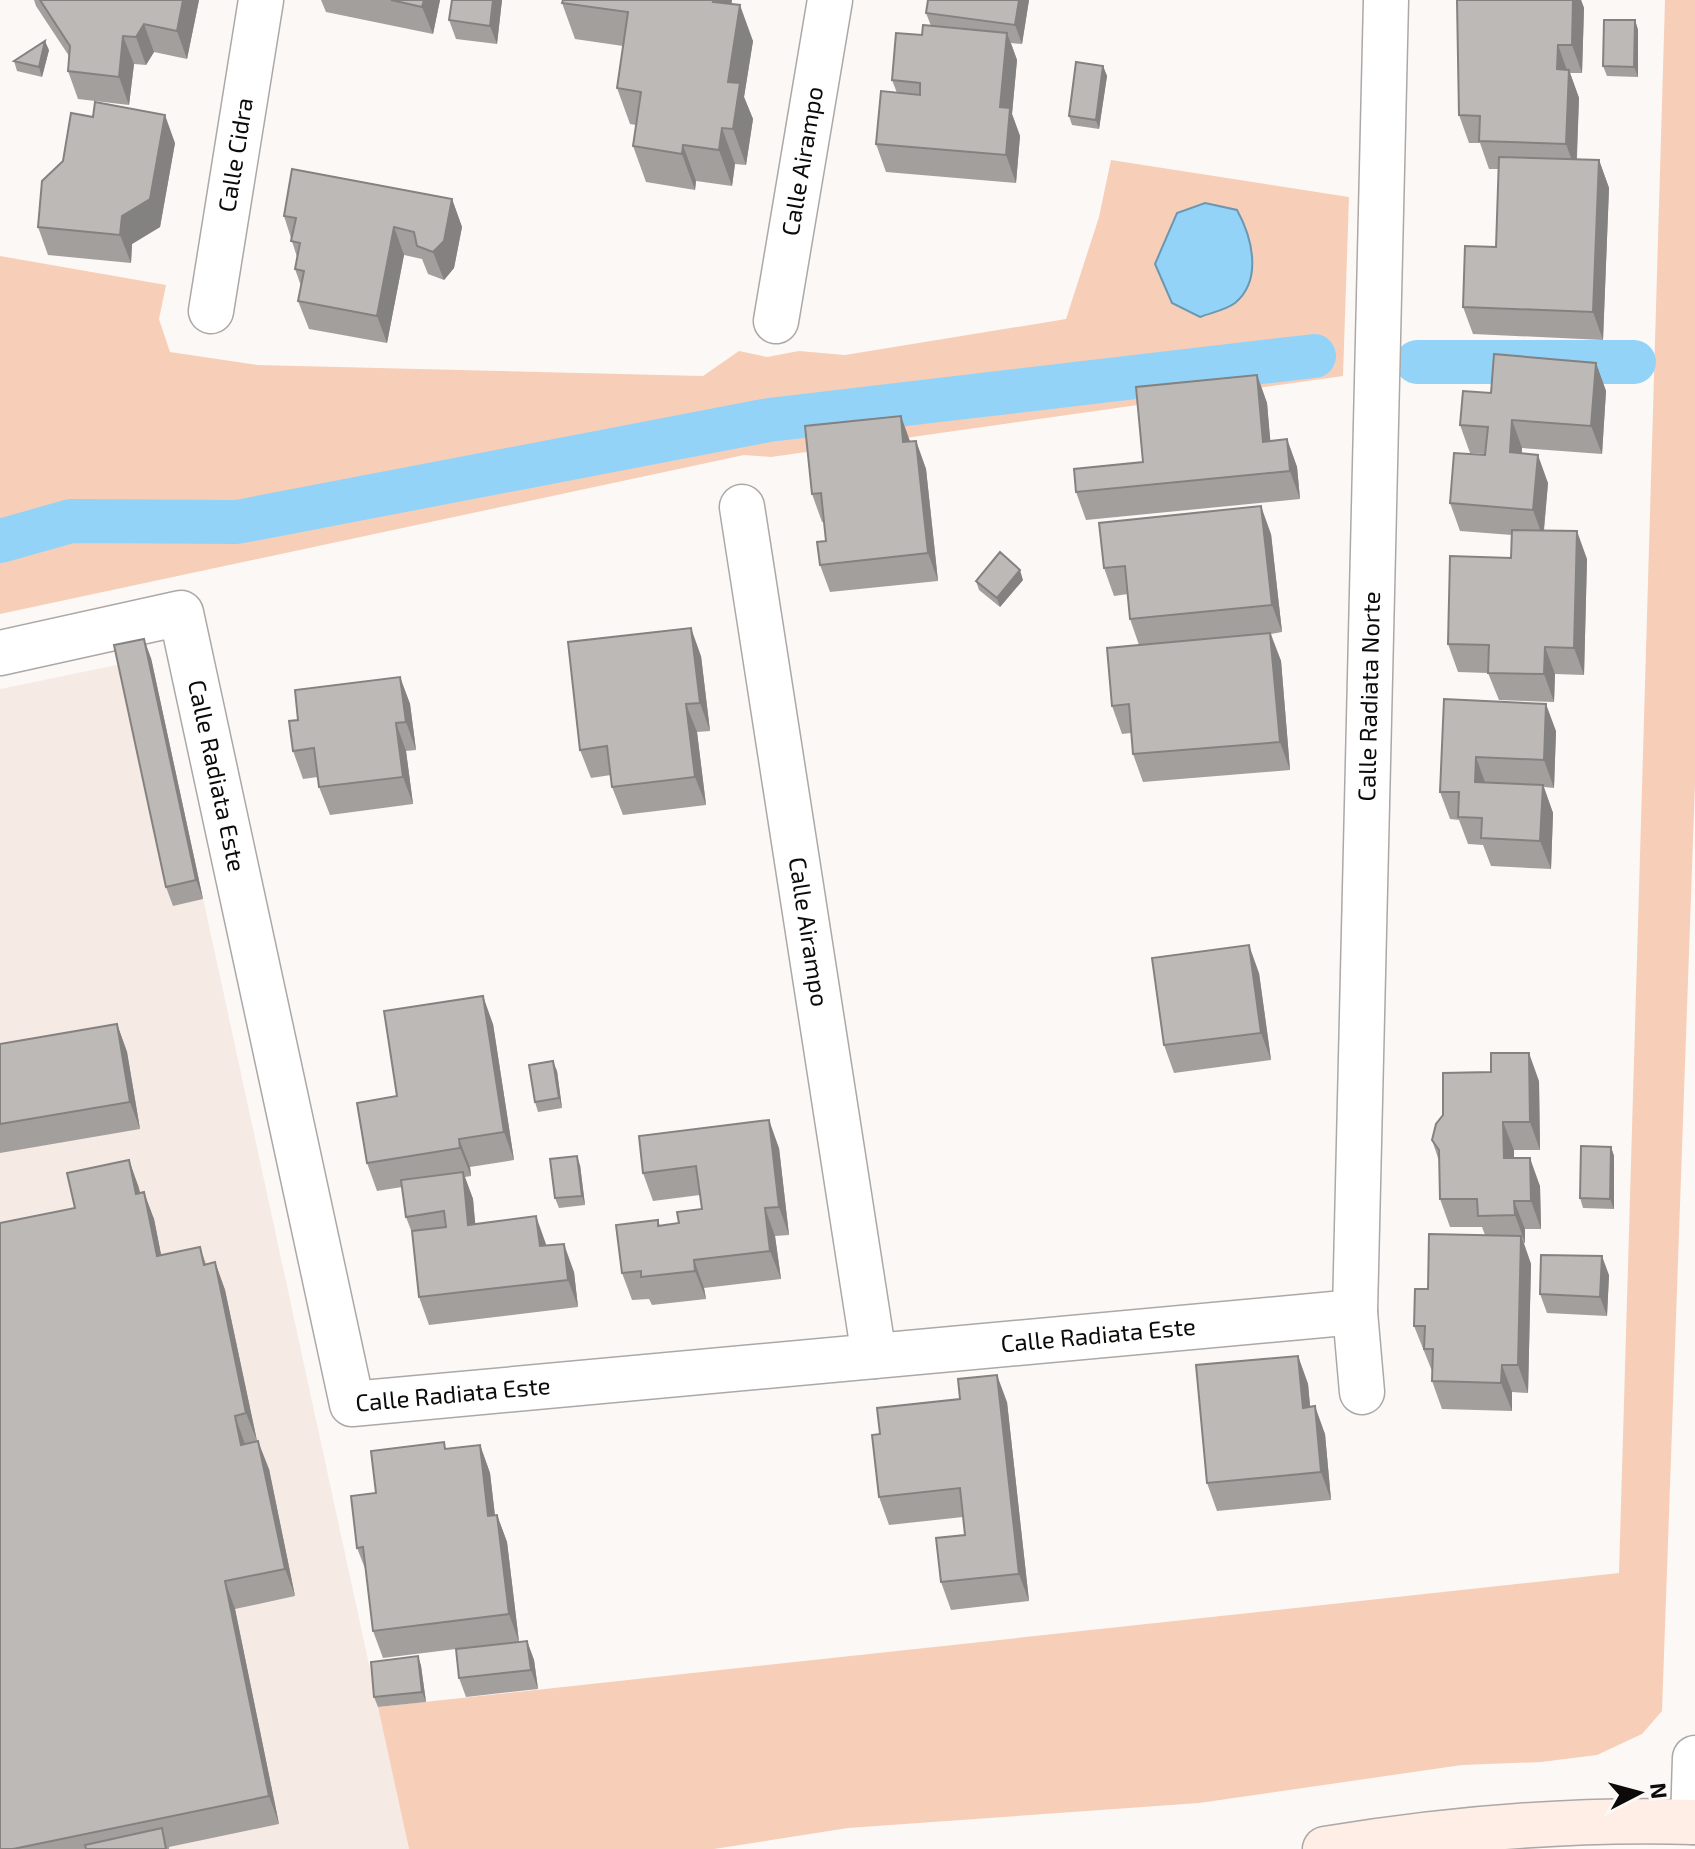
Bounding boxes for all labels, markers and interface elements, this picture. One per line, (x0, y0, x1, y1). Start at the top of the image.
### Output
street label: Calle Airampo (775, 84, 828, 238)
street label: Calle Cidra (211, 95, 258, 214)
street label: Calle Radiata Norte (1351, 591, 1385, 802)
street label: Calle Radiata Este (183, 677, 253, 874)
street label: Calle Airampo (784, 855, 835, 1009)
street label: Calle Radiata Este (999, 1311, 1197, 1357)
street label: Calle Radiata Este (354, 1370, 552, 1417)
north arrow (1599, 1753, 1679, 1833)
text: N (1646, 1782, 1674, 1800)

